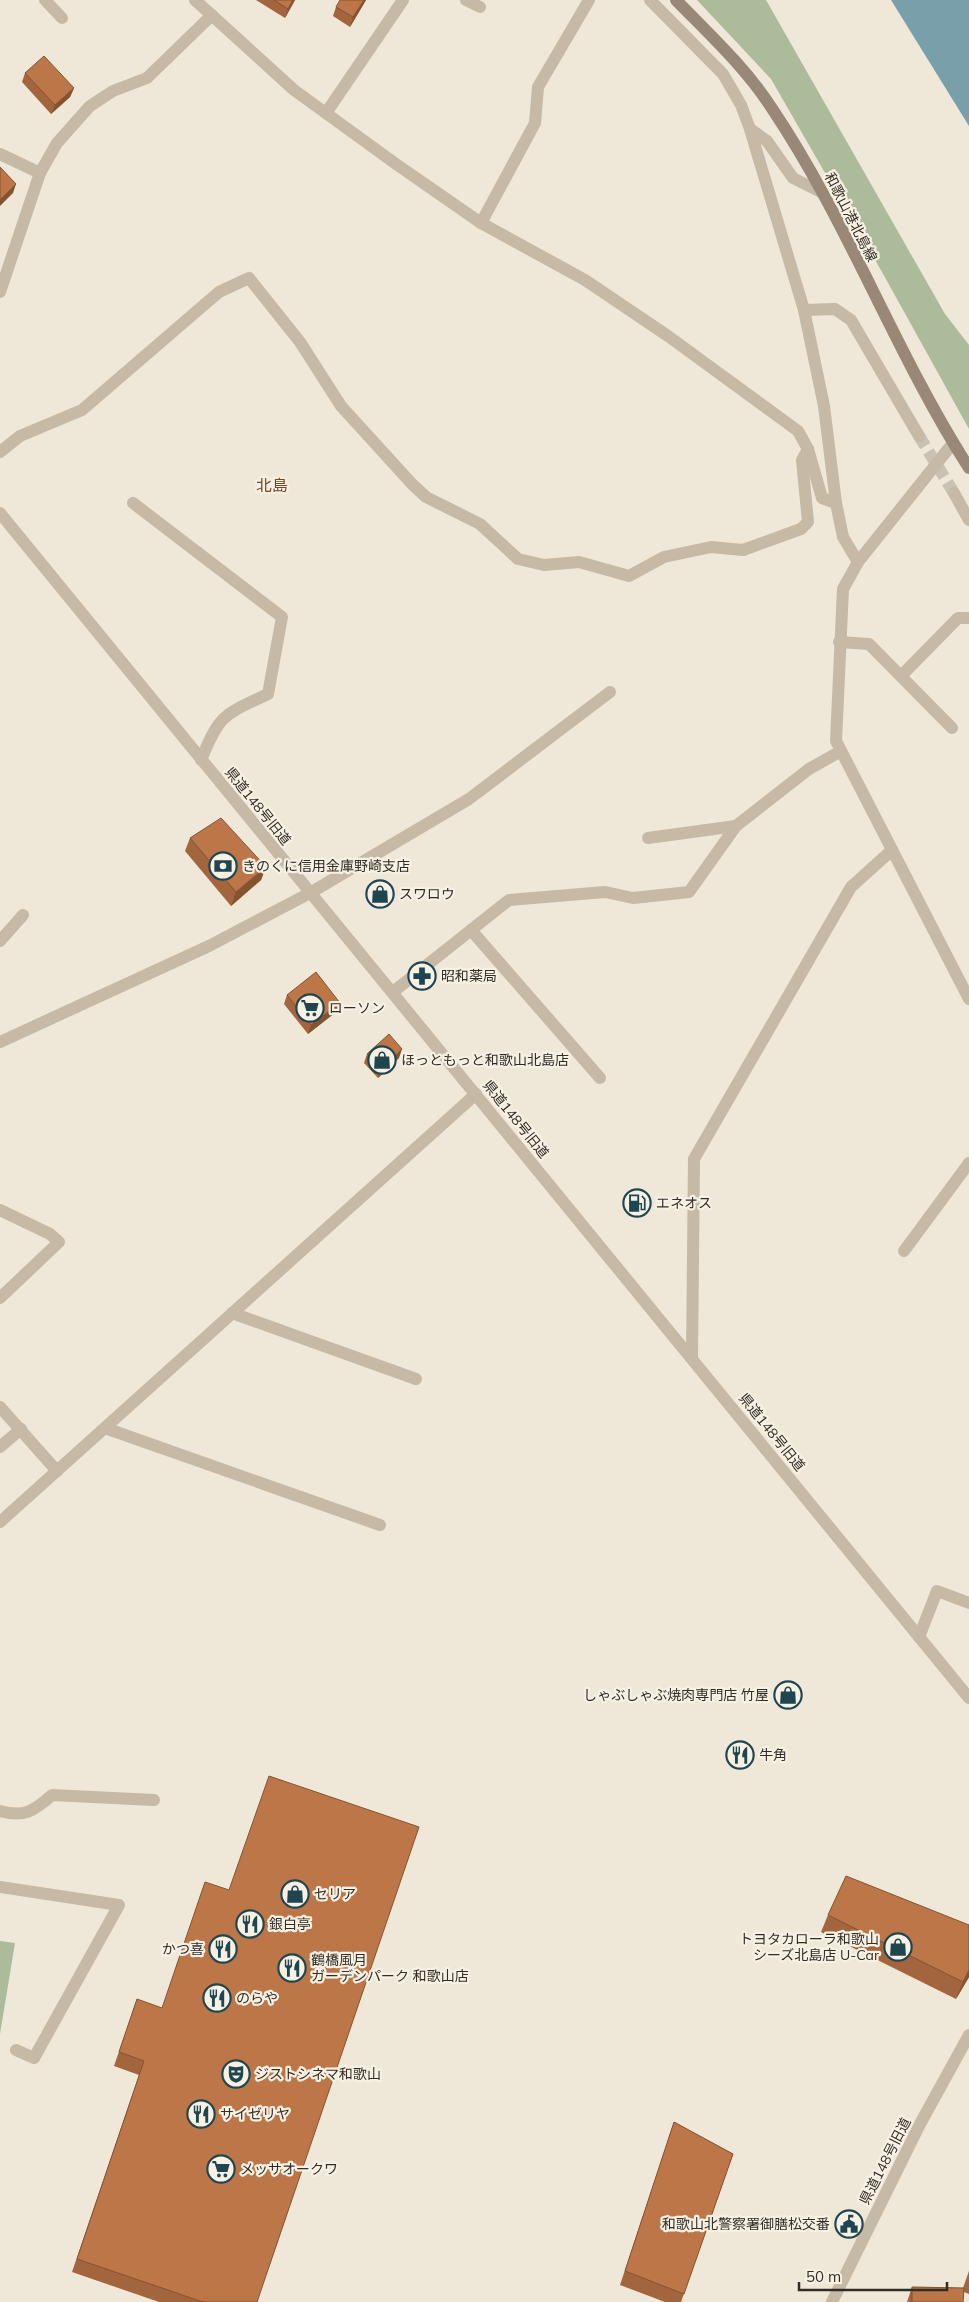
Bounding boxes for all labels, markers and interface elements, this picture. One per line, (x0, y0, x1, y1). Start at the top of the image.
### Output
street label: 和歌山港北島線 (821, 169, 881, 265)
district label: 北島 (256, 475, 288, 495)
street label: 県道148号旧道 (221, 763, 295, 849)
bank icon: きのくに信用金庫野崎支店 (208, 851, 238, 881)
place label: きのくに信用金庫野崎支店 (242, 857, 410, 875)
shop icon: スワロウ (365, 879, 395, 909)
place label: スワロウ (399, 885, 455, 903)
pharmacy icon: 昭和薬局 (407, 961, 437, 991)
place label: 昭和薬局 (441, 967, 497, 985)
supermarket icon: ローソン (295, 993, 325, 1023)
place label: ローソン (329, 999, 385, 1017)
shop icon: ほっともっと和歌山北島店 (367, 1045, 397, 1075)
place label: ほっともっと和歌山北島店 (401, 1051, 569, 1069)
street label: 県道148号旧道 (479, 1076, 553, 1162)
fuel station icon: エネオス (622, 1188, 652, 1218)
place label: エネオス (656, 1194, 712, 1212)
street label: 県道148号旧道 (735, 1389, 809, 1475)
shop icon: しゃぶしゃぶ焼肉専門店 竹屋 (773, 1680, 803, 1710)
place label: しゃぶしゃぶ焼肉専門店 竹屋 (583, 1686, 769, 1704)
restaurant icon: 牛角 (725, 1740, 755, 1770)
place label: 牛角 (759, 1746, 787, 1764)
shop icon: セリア (280, 1879, 310, 1909)
place label: セリア (314, 1885, 356, 1903)
restaurant icon: 銀白亭 (235, 1909, 265, 1939)
place label: 銀白亭 (269, 1915, 311, 1933)
place label: トヨタカローラ和歌山 シーズ北島店 U-Car (739, 1930, 880, 1964)
shop icon: トヨタカローラ和歌山 シーズ北島店 U-Car (883, 1932, 913, 1962)
restaurant icon: かつ喜 (208, 1934, 238, 1964)
place label: かつ喜 (162, 1940, 204, 1958)
place label: 鶴橋風月 ガーデンパーク 和歌山店 (311, 1951, 469, 1985)
restaurant icon: 鶴橋風月 ガーデンパーク 和歌山店 (277, 1953, 307, 1983)
restaurant icon: のらや (202, 1983, 232, 2013)
place label: のらや (236, 1989, 278, 2007)
theatre icon: ジストシネマ和歌山 (221, 2059, 251, 2089)
place label: ジストシネマ和歌山 (255, 2065, 381, 2083)
restaurant icon: サイゼリヤ (186, 2099, 216, 2129)
place label: サイゼリヤ (220, 2105, 290, 2123)
street label: 県道148号旧道 (855, 2115, 915, 2207)
supermarket icon: メッサオークワ (206, 2154, 236, 2184)
place label: メッサオークワ (240, 2160, 338, 2178)
public building icon: 和歌山北警察署御膳松交番 (834, 2209, 864, 2239)
place label: 和歌山北警察署御膳松交番 (662, 2215, 830, 2233)
scale bar (799, 2260, 946, 2292)
text: 50 m (806, 2267, 841, 2286)

